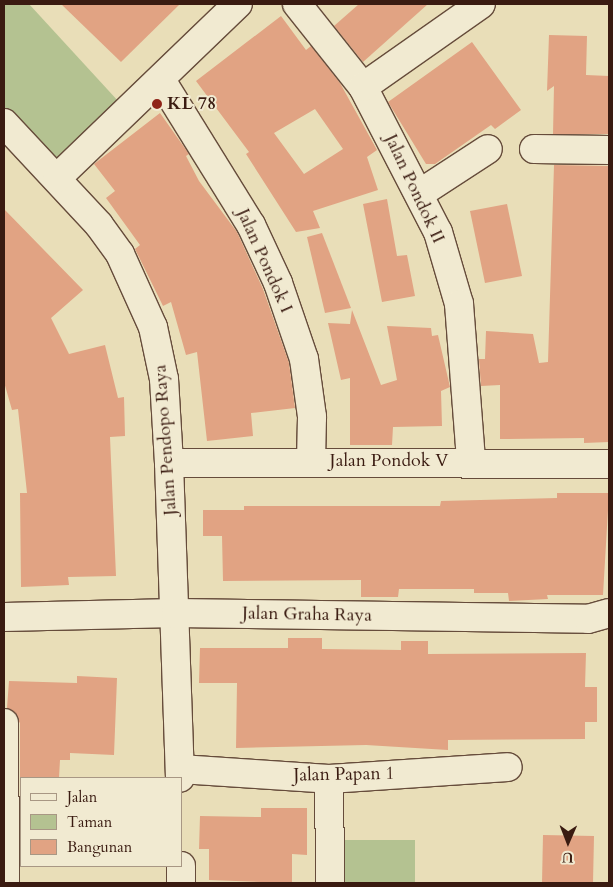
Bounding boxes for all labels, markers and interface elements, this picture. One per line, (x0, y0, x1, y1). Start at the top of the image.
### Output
place label: KL 78 (167, 93, 216, 115)
marker: KL 78 (151, 98, 163, 110)
street label: Jalan Pondok II (379, 131, 449, 247)
street label: Jalan Pondok I (231, 206, 297, 316)
street label: Jalan Pendopo Raya (150, 364, 182, 516)
street label: Jalan Pondok V (330, 450, 448, 472)
street label: Jalan Graha Raya (242, 603, 372, 627)
street label: Jalan Papan 1 (293, 763, 395, 787)
legend (20, 777, 182, 867)
text: Jalan (67, 787, 97, 807)
text: Taman (67, 812, 112, 832)
north arrow (543, 817, 593, 867)
text: Bangunan (67, 837, 132, 857)
text: U (562, 848, 574, 867)

